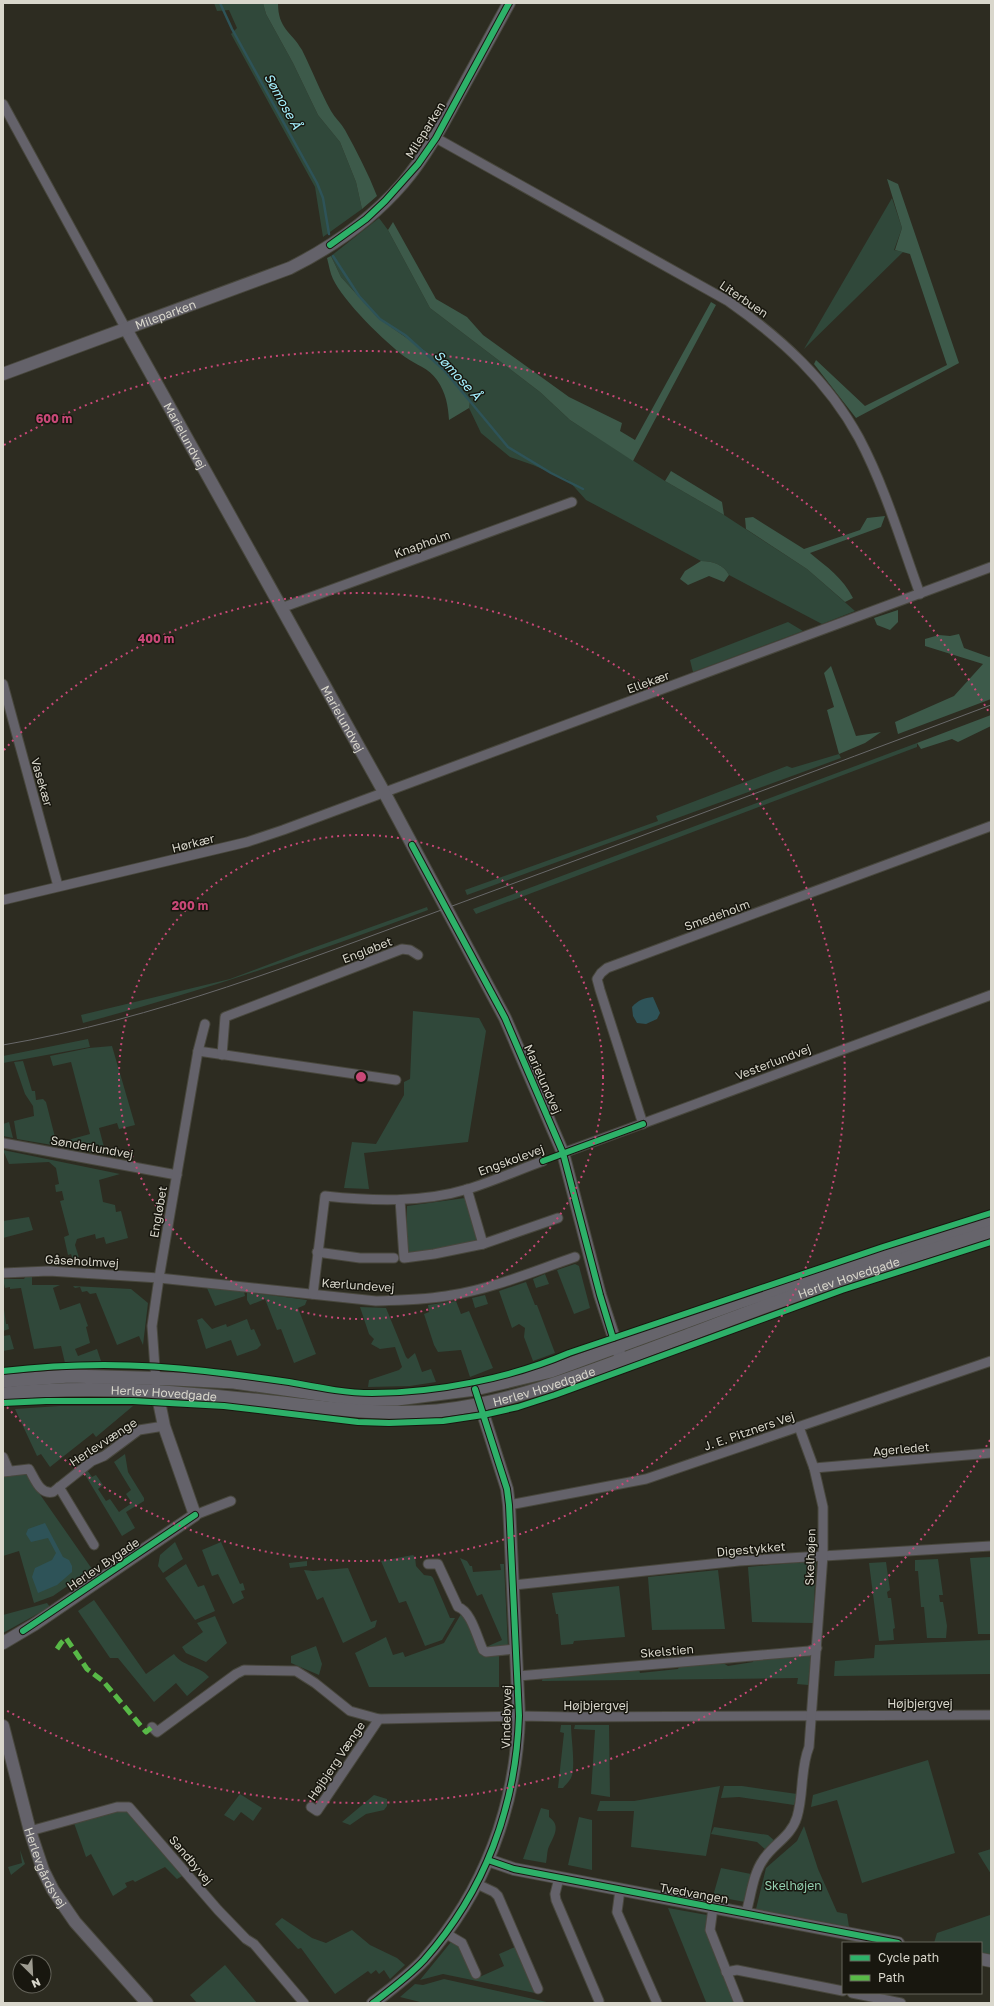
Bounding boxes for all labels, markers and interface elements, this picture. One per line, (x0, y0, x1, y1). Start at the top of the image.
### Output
water label: Sømose Å (261, 70, 305, 132)
street label: Mileparken (402, 99, 448, 161)
street label: Literbuen (717, 277, 771, 321)
street label: Mileparken (133, 296, 198, 332)
water label: Sømose Å (431, 347, 485, 403)
street label: Marielundvej (161, 399, 210, 472)
text: 600 m (36, 411, 72, 426)
street label: Knapholm (392, 527, 452, 561)
text: 400 m (138, 631, 174, 646)
street label: Ellekær (625, 667, 672, 697)
street label: Marielundvej (318, 682, 368, 755)
street label: Vasekær (28, 756, 56, 808)
street label: Hørkær (170, 830, 216, 856)
street label: Smedeholm (682, 896, 752, 934)
text: 200 m (172, 898, 208, 913)
street label: Engløbet (340, 934, 394, 966)
street label: Vesterlundvej (733, 1041, 813, 1083)
street label: Marielundvej (521, 1042, 565, 1116)
centre of rings (354, 1070, 368, 1084)
street label: Sønderlundvej (49, 1132, 135, 1162)
street label: Engskolevej (476, 1141, 546, 1179)
street label: Engløbet (146, 1185, 170, 1239)
street label: Gåseholmvej (45, 1252, 119, 1270)
street label: Herlev Hovedgade (796, 1253, 901, 1301)
street label: Kærlundevej (321, 1275, 395, 1295)
street label: Herlev Hovedgade (491, 1363, 597, 1409)
street label: Herlev Hovedgade (110, 1382, 218, 1404)
street label: J. E. Pitzners Vej (702, 1408, 796, 1454)
street label: Herlevvænge (66, 1415, 140, 1469)
street label: Agerledet (872, 1439, 930, 1459)
street label: Skelhøjen (802, 1528, 818, 1586)
street label: Herlev Bygade (64, 1534, 142, 1594)
street label: Digestykket (716, 1538, 786, 1559)
street label: Skelstien (640, 1641, 694, 1661)
street label: Vindebyvej (498, 1685, 514, 1749)
street label: Højbjergvej (887, 1696, 953, 1711)
street label: Højbjergvej (563, 1698, 629, 1713)
street label: Højbjerg Vænge (304, 1719, 368, 1803)
street label: Herlevgårdsvej (22, 1825, 70, 1910)
street label: Sandbyvej (166, 1832, 216, 1888)
park label: Skelhøjen (764, 1878, 822, 1893)
street label: Tvedvangen (658, 1880, 730, 1906)
legend (842, 1942, 982, 1994)
text: Cycle path (878, 1950, 939, 1965)
north arrow (12, 1954, 52, 1994)
text: Path (878, 1970, 905, 1985)
text: N (30, 1976, 43, 1991)

